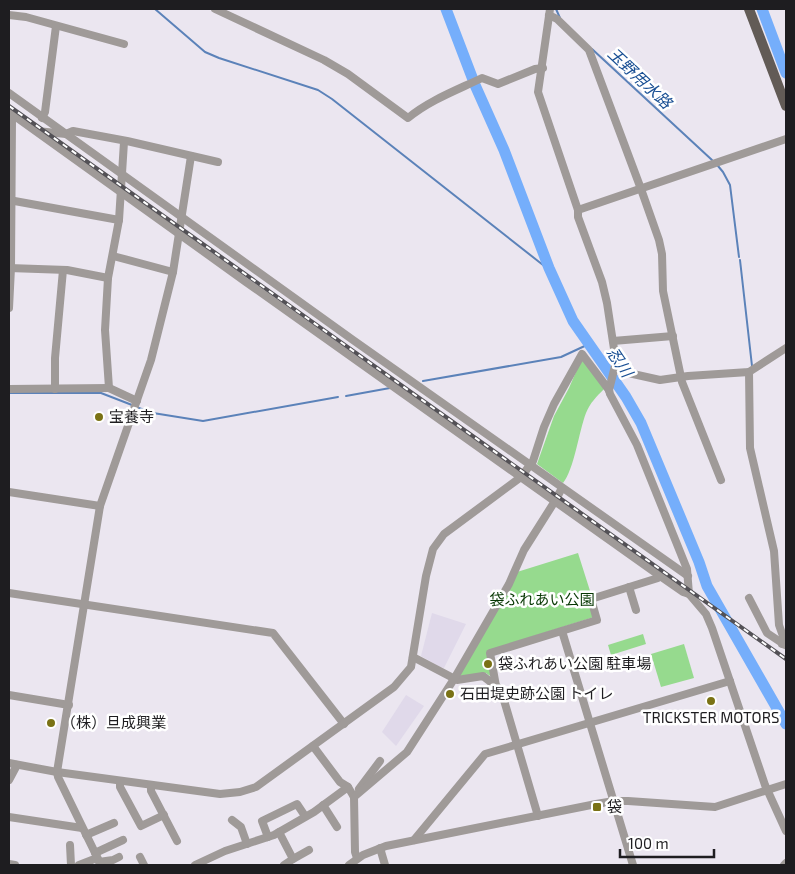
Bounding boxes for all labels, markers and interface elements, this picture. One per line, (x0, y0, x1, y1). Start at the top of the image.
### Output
water label: 玉野用水路 (605, 43, 678, 113)
water label: 忍川 (604, 343, 638, 382)
place label: 宝養寺 (109, 407, 154, 425)
marker: 宝養寺 (93, 411, 105, 423)
park label: 袋ふれあい公園 (489, 590, 595, 608)
place label: 袋ふれあい公園 駐車場 (498, 654, 651, 672)
marker: 袋ふれあい公園 駐車場 (482, 658, 494, 670)
place label: 石田堤史跡公園 トイレ (460, 684, 613, 702)
marker: 石田堤史跡公園 トイレ (444, 688, 456, 700)
marker: TRICKSTER MOTORS (705, 695, 717, 707)
place label: TRICKSTER MOTORS (643, 708, 779, 726)
place label: （株）旦成興業 (61, 713, 166, 731)
marker: （株）旦成興業 (45, 717, 57, 729)
place label: 袋 (607, 797, 622, 815)
marker: 袋 (591, 801, 603, 813)
scale bar (620, 826, 714, 858)
text: 100 m (628, 834, 669, 852)

